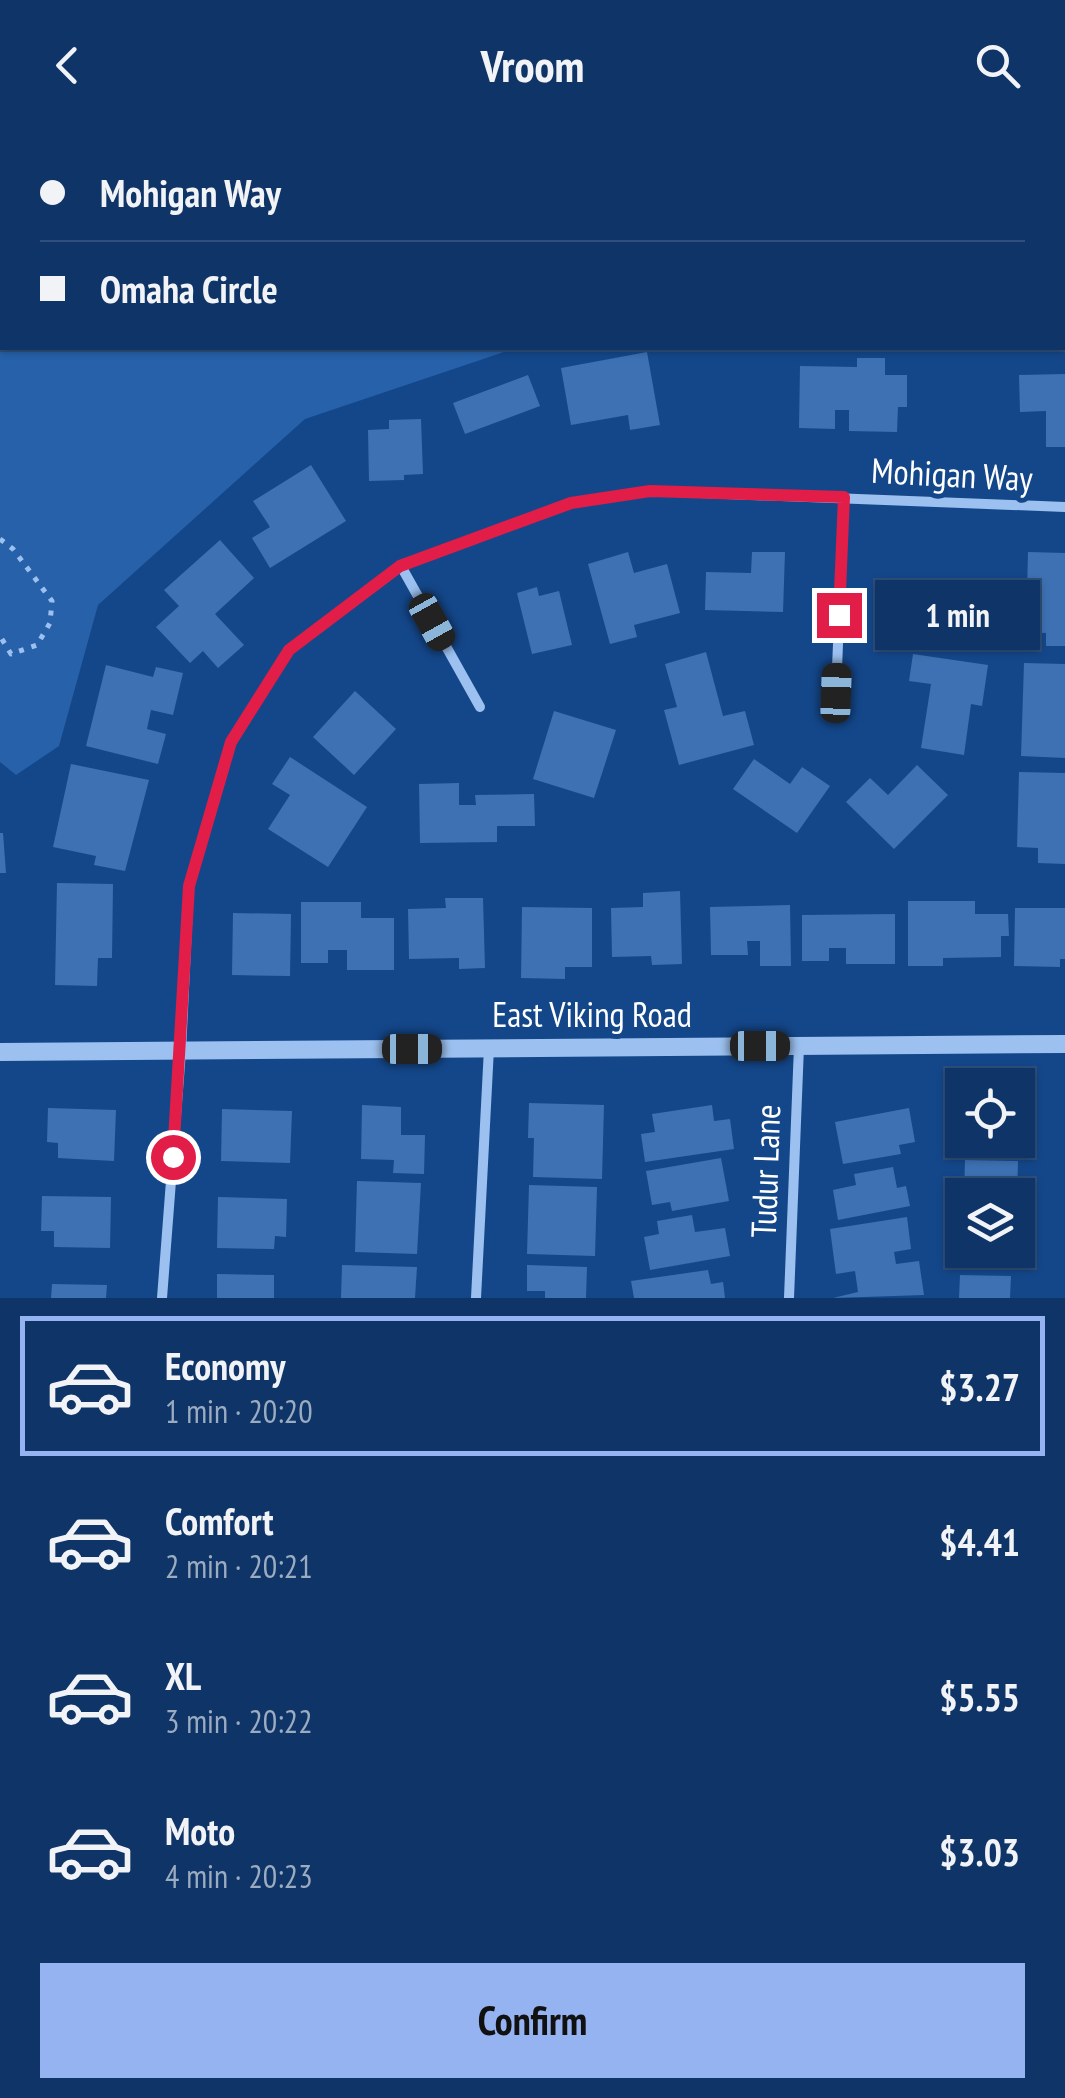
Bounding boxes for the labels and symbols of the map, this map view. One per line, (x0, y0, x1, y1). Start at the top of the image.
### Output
street label: Mohigan Way (870, 447, 1035, 501)
callout: 1 min (874, 580, 1039, 650)
car (404, 588, 460, 656)
route end (817, 593, 862, 638)
car (820, 662, 852, 724)
street label: East Viking Road (492, 991, 692, 1037)
car (730, 1031, 790, 1061)
car (382, 1034, 442, 1064)
street label: Tudur Lane (740, 1104, 790, 1238)
route start (151, 1135, 196, 1180)

